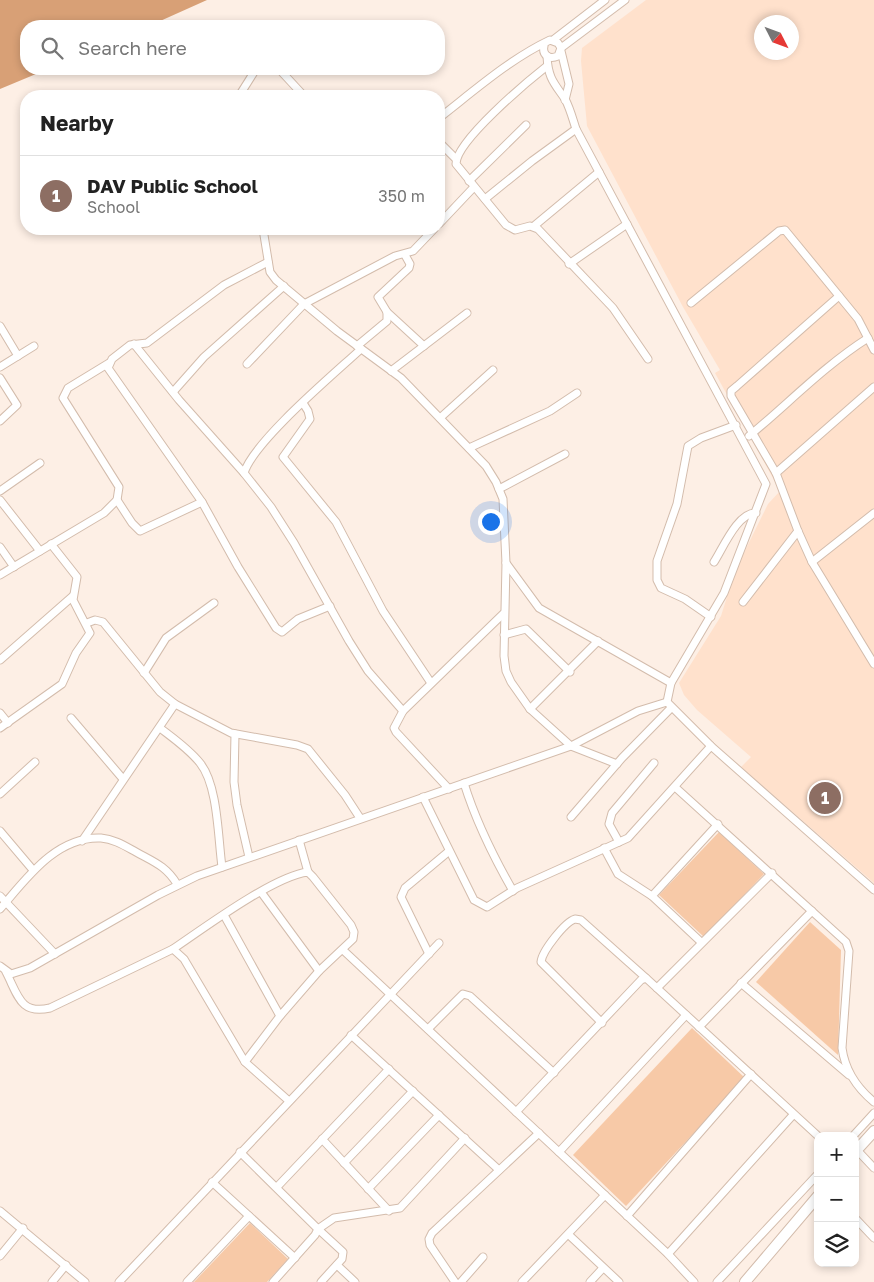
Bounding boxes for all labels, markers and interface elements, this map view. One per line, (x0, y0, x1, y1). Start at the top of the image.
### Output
north arrow (754, 15, 799, 60)
search box (20, 20, 445, 75)
icon: search (38, 34, 66, 62)
text: Search here (78, 36, 187, 59)
text: Nearby (40, 110, 114, 136)
text: DAV Public School (87, 174, 258, 197)
text: 1 (52, 186, 60, 206)
text: 350 m (378, 186, 425, 206)
text: School (87, 197, 140, 217)
your location (478, 509, 504, 535)
pin: 1 (809, 779, 841, 817)
map controls (814, 1132, 859, 1267)
button: + (814, 1132, 859, 1177)
button: − (814, 1177, 859, 1222)
button: layers (814, 1222, 859, 1267)

